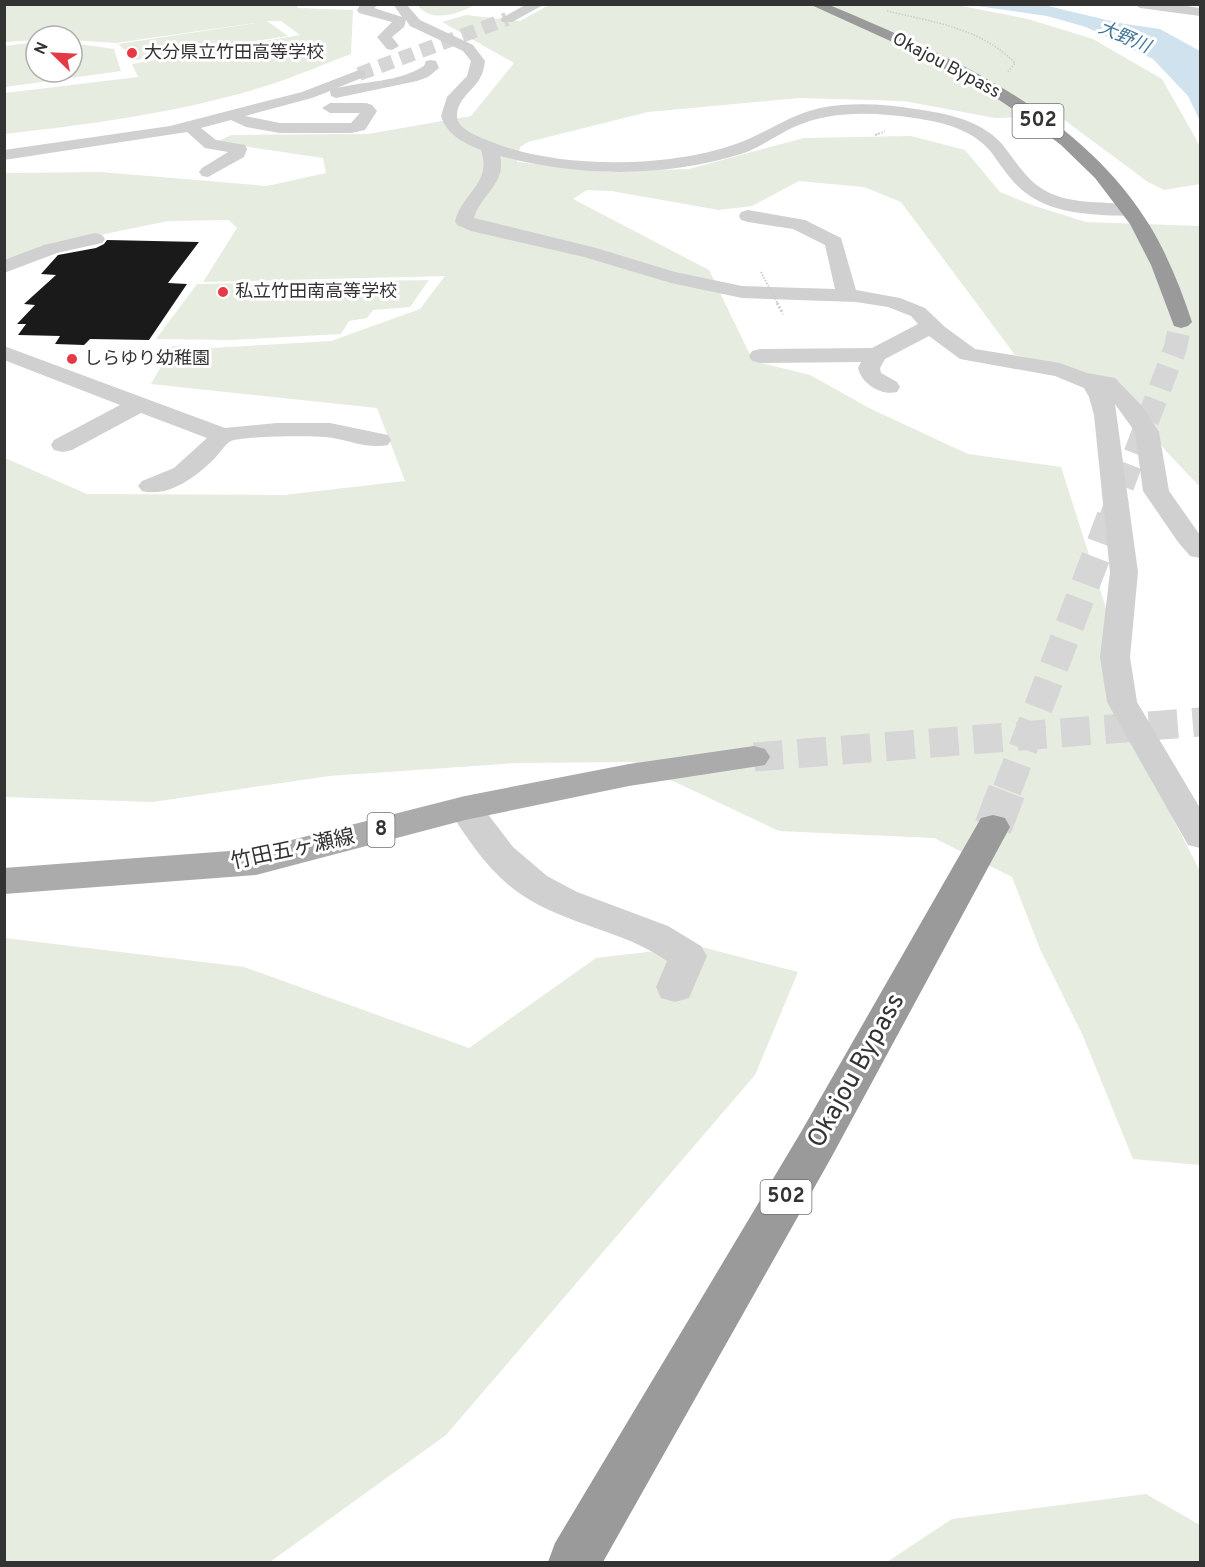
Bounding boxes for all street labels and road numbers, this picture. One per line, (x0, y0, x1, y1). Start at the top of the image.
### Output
street label: Okajou Bypass (888, 28, 1004, 104)
road number: 502 (1012, 104, 1064, 138)
road number: 8 (368, 813, 394, 847)
street label: 竹田五ヶ瀬線 (229, 824, 357, 876)
street label: Okajou Bypass (801, 988, 913, 1154)
road number: 502 (760, 1180, 812, 1214)

